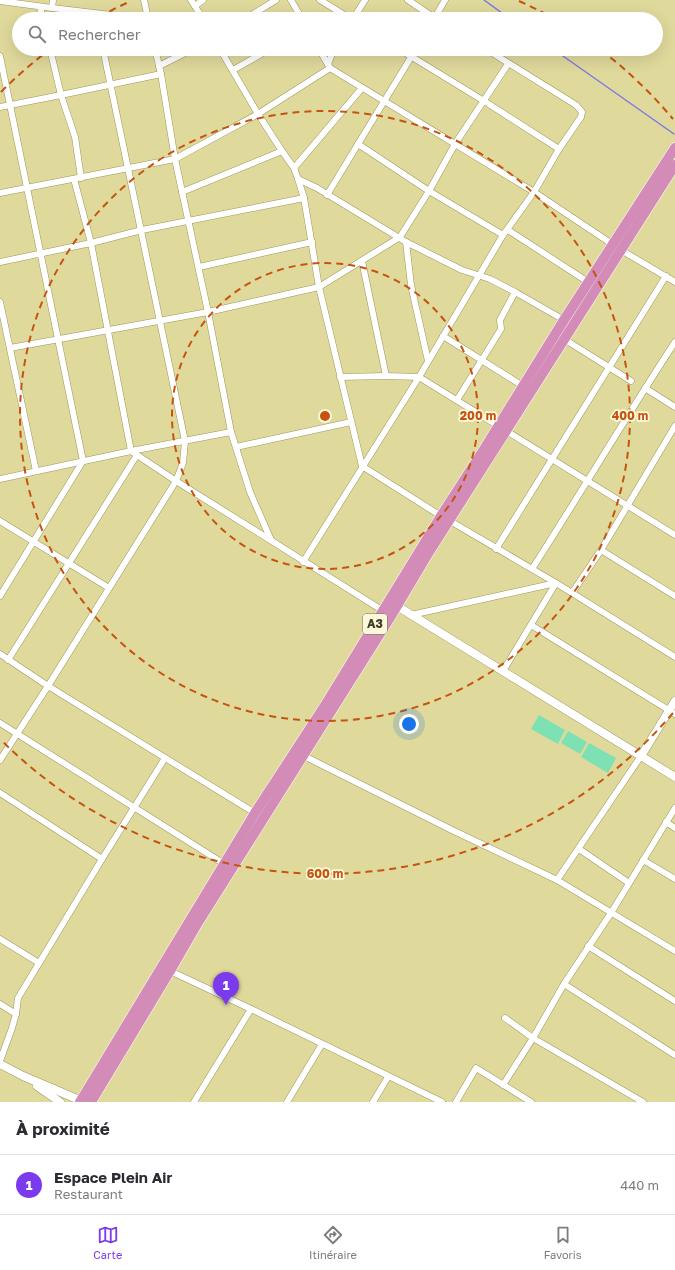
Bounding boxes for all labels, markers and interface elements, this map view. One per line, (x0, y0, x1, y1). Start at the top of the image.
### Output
search box (12, 12, 663, 56)
icon: search (26, 23, 48, 45)
text: Rechercher (58, 25, 141, 43)
text: 200 m (460, 408, 496, 423)
text: 400 m (612, 408, 648, 423)
centre of rings (318, 409, 332, 423)
road number: A3 (363, 614, 387, 634)
your location (399, 714, 419, 734)
text: 600 m (307, 866, 343, 881)
pin: 1 (213, 972, 239, 1005)
text: À proximité (16, 1118, 110, 1139)
text: Espace Plein Air (54, 1168, 172, 1186)
text: 1 (26, 1177, 32, 1193)
text: 440 m (620, 1177, 659, 1193)
text: Restaurant (54, 1186, 123, 1202)
tab: Carte (93, 1224, 122, 1261)
tab: Itinéraire (309, 1224, 357, 1261)
tab: Favoris (544, 1224, 582, 1261)

